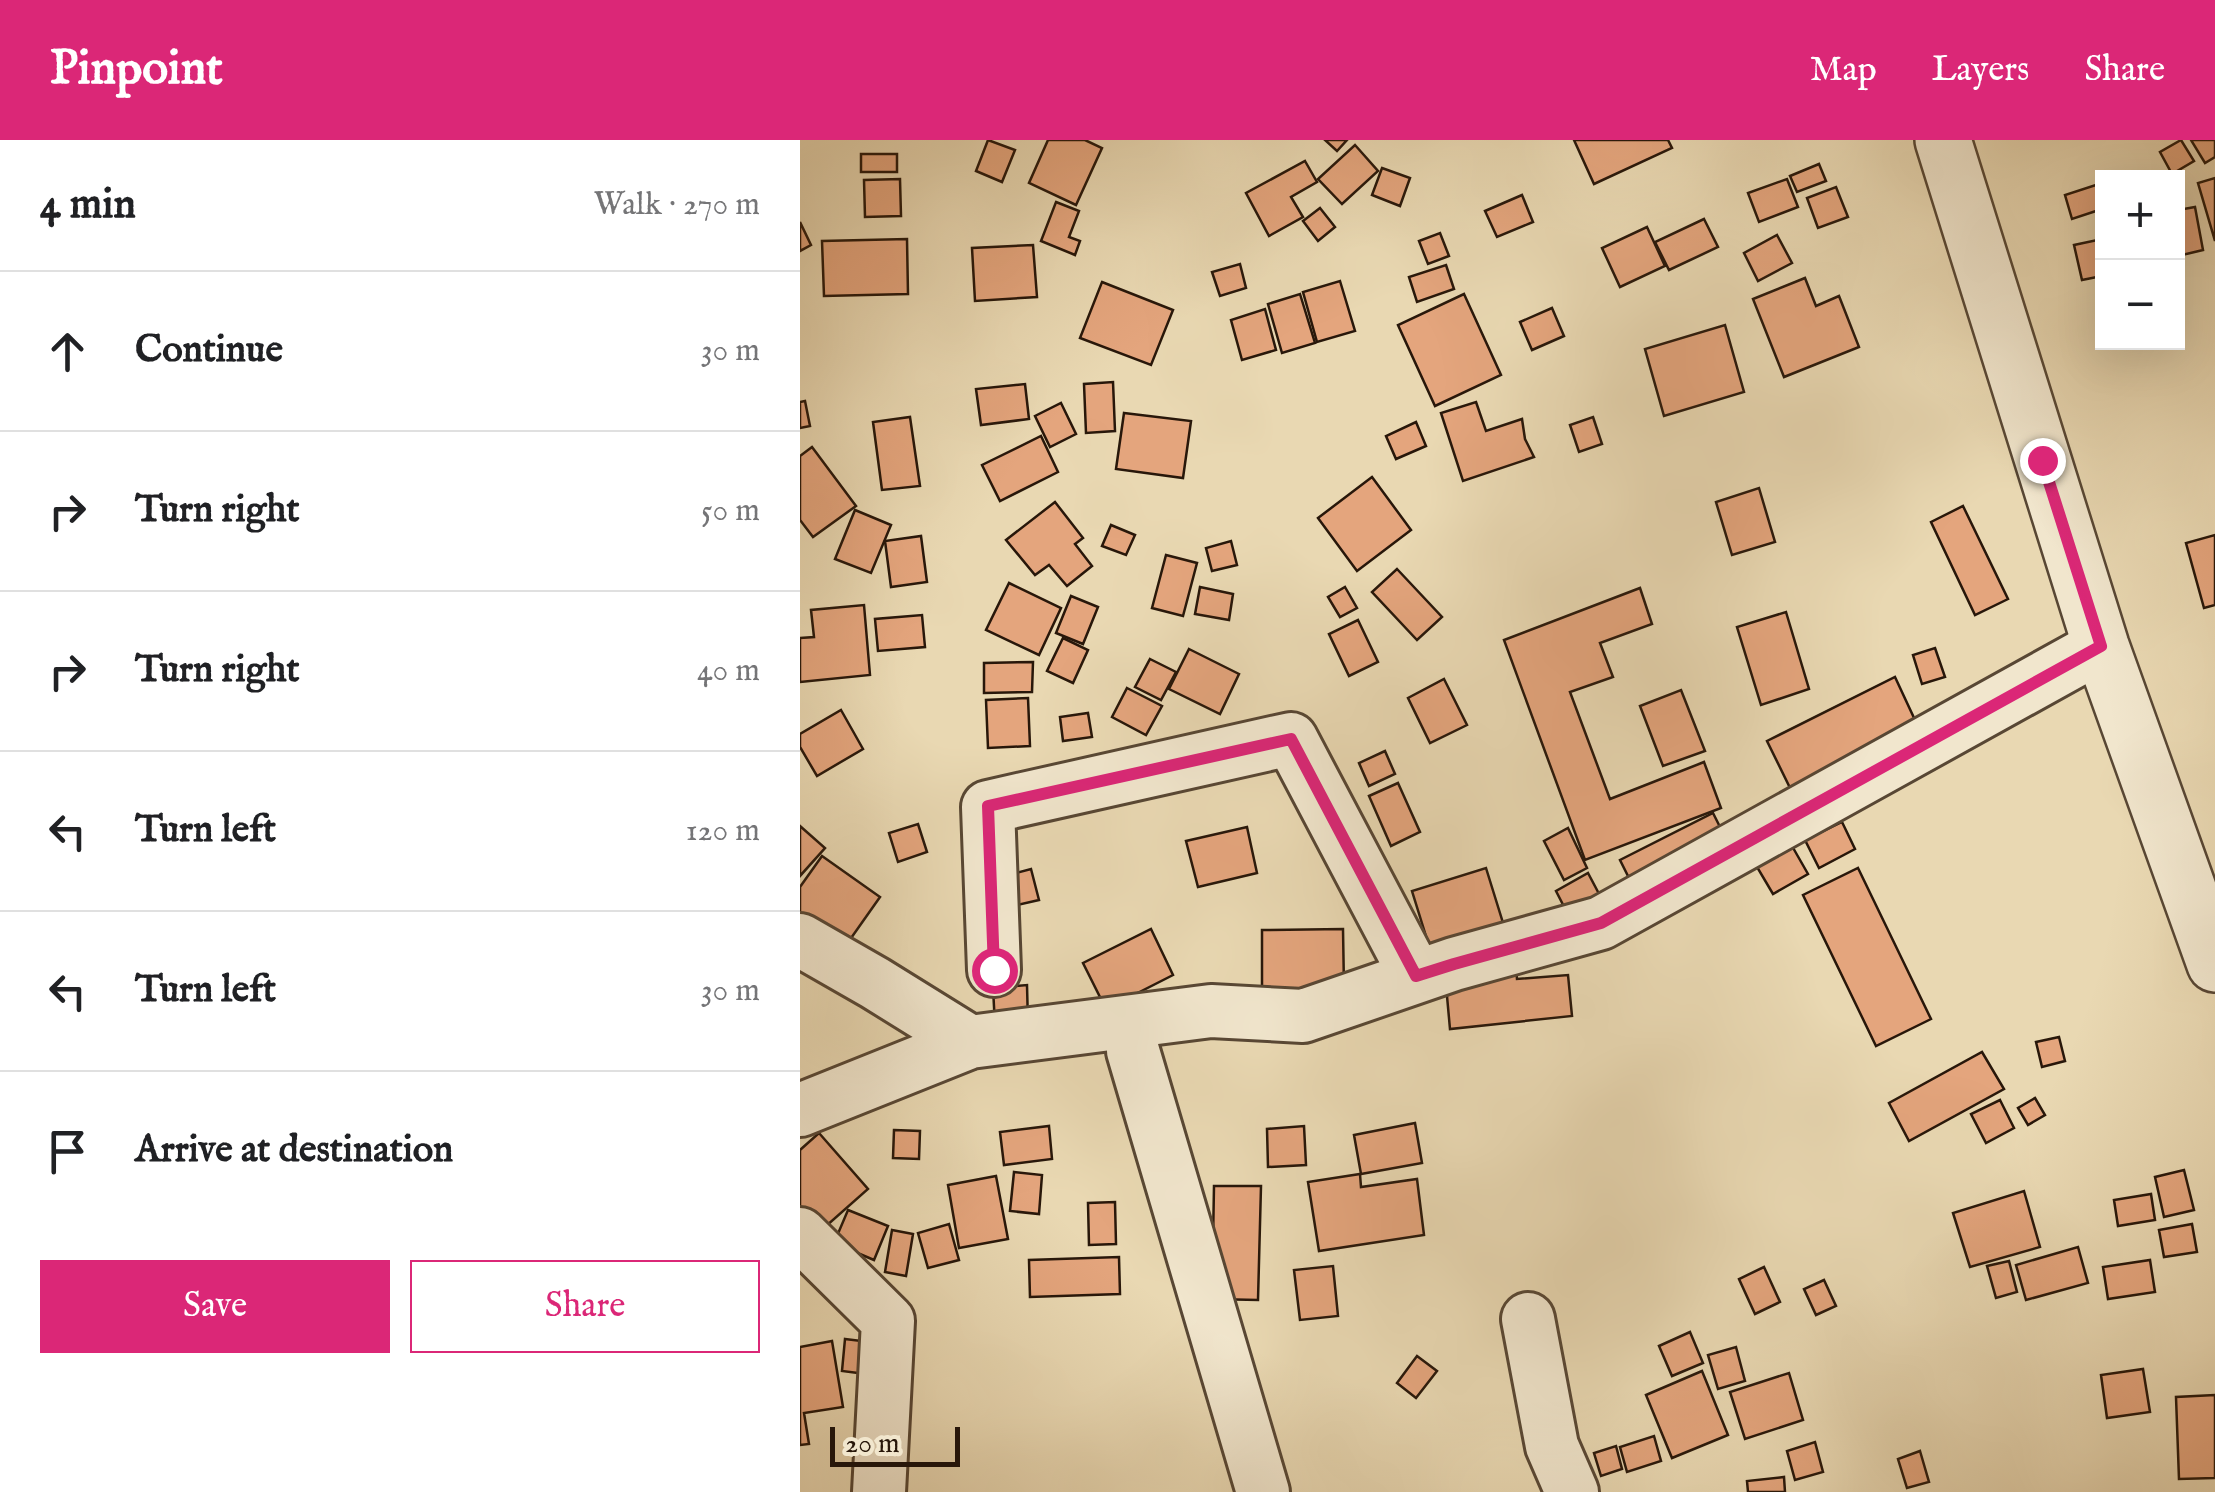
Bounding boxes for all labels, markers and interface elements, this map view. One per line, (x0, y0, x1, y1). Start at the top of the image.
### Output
text: Pinpoint (50, 40, 223, 100)
text: Map (1810, 48, 1877, 93)
text: Layers (1932, 48, 2029, 93)
text: Share (2084, 48, 2165, 93)
map controls (2095, 170, 2185, 350)
button: + (2095, 170, 2185, 260)
text: 4 min (40, 179, 136, 232)
text: Walk · 270 m (594, 185, 760, 226)
button: − (2095, 260, 2185, 350)
icon: ahead (40, 324, 95, 379)
text: Continue (135, 327, 283, 375)
text: 30 m (701, 331, 760, 372)
route end (2020, 438, 2066, 484)
icon: right (40, 484, 95, 539)
text: Turn right (135, 487, 299, 535)
text: 50 m (701, 491, 760, 532)
icon: right (40, 644, 95, 699)
text: Turn right (135, 647, 299, 695)
text: 40 m (697, 651, 760, 692)
icon: left (40, 804, 95, 859)
text: Turn left (135, 807, 276, 855)
text: 120 m (686, 811, 760, 852)
route start (972, 948, 1018, 994)
icon: left (40, 964, 95, 1019)
text: Turn left (135, 967, 276, 1015)
text: 30 m (701, 971, 760, 1012)
icon: arrive (40, 1124, 95, 1179)
text: Arrive at destination (135, 1127, 453, 1175)
button: Save (40, 1260, 390, 1353)
button: Share (410, 1260, 760, 1353)
scale bar (830, 1422, 960, 1466)
text: 20 m (845, 1427, 900, 1462)

